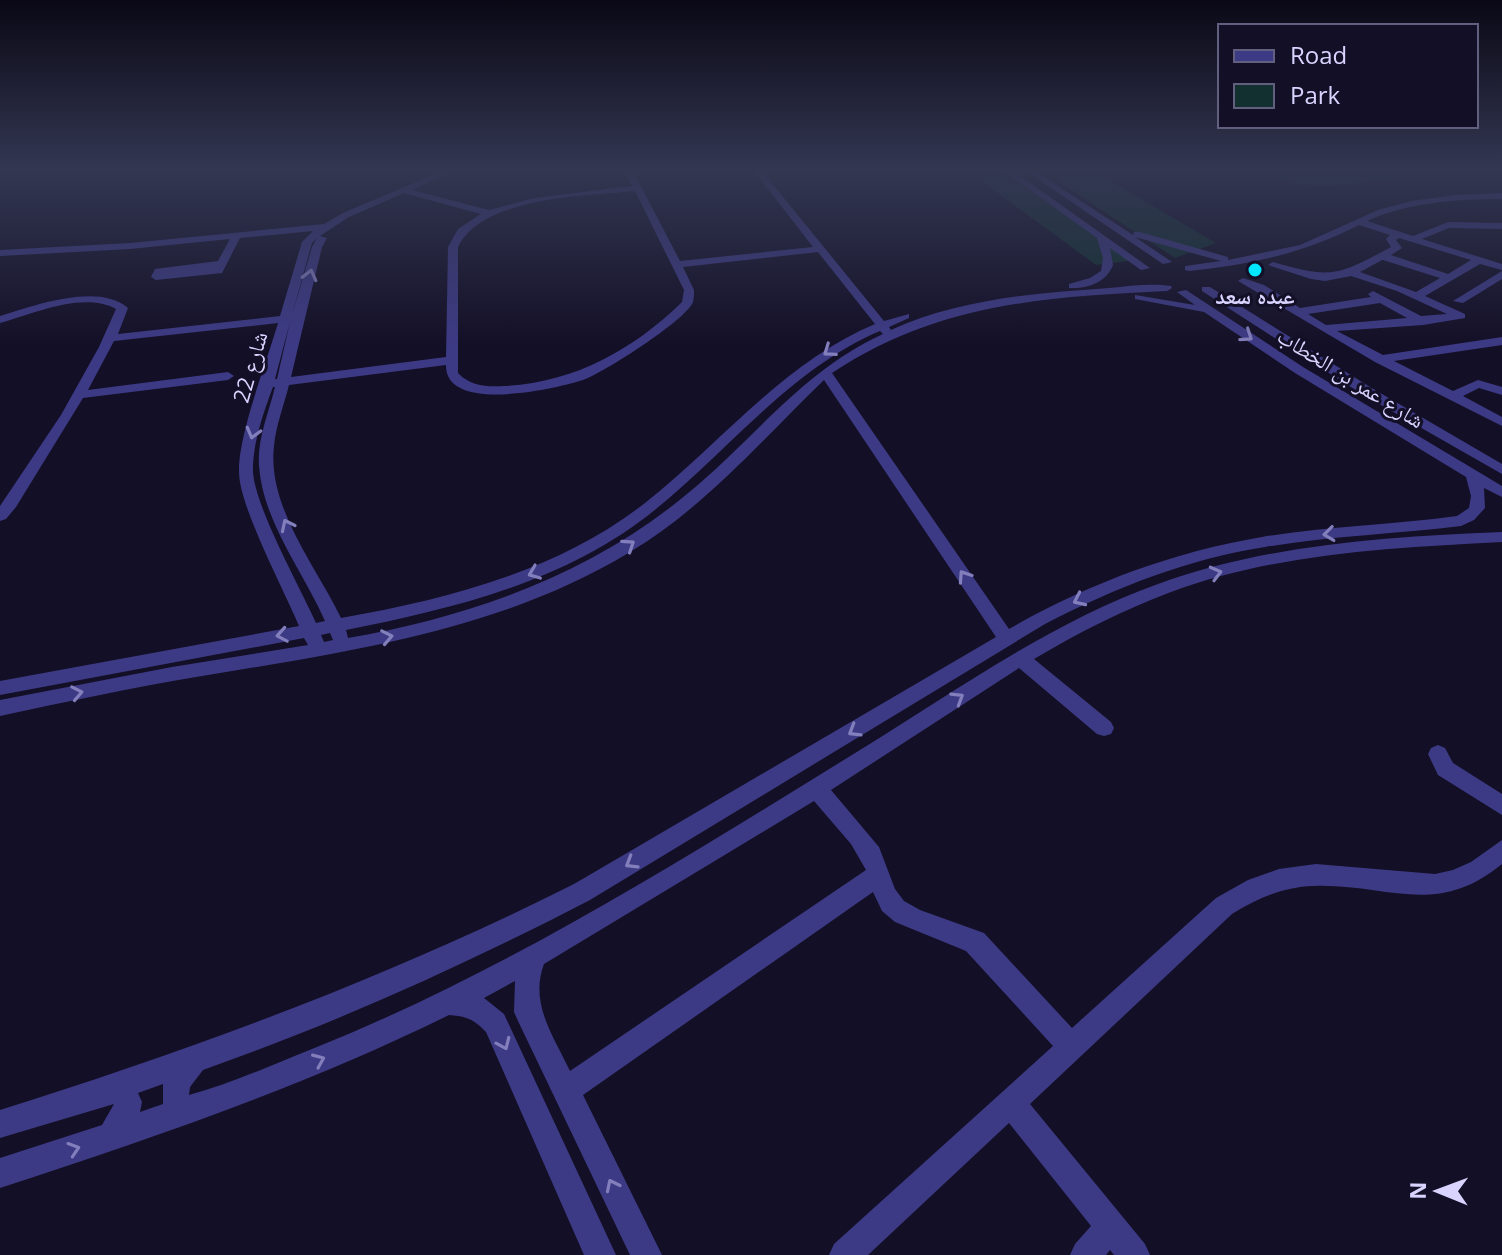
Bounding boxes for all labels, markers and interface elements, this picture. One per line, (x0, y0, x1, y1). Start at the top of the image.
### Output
legend (1218, 24, 1478, 128)
text: Road (1290, 38, 1347, 71)
text: Park (1290, 78, 1341, 111)
marker: عبده سعد (1246, 261, 1264, 279)
one-way arrow (300, 269, 317, 282)
place label: عبده سعد (1215, 280, 1295, 310)
street label: شارع عمر بن الخطاب (1272, 320, 1431, 434)
one-way arrow (1238, 326, 1252, 341)
street label: شارع 22 (225, 328, 273, 406)
one-way arrow (824, 341, 838, 356)
one-way arrow (246, 426, 262, 439)
one-way arrow (281, 518, 296, 533)
one-way arrow (1322, 525, 1335, 542)
one-way arrow (620, 540, 634, 555)
one-way arrow (528, 563, 542, 580)
one-way arrow (1209, 565, 1223, 582)
one-way arrow (958, 570, 973, 585)
one-way arrow (1072, 590, 1087, 606)
one-way arrow (275, 626, 289, 643)
one-way arrow (380, 629, 394, 646)
one-way arrow (70, 686, 83, 703)
one-way arrow (949, 692, 964, 707)
one-way arrow (848, 721, 863, 737)
one-way arrow (625, 853, 640, 869)
one-way arrow (495, 1035, 511, 1050)
one-way arrow (310, 1053, 325, 1069)
one-way arrow (67, 1142, 81, 1158)
north arrow (1398, 1151, 1478, 1231)
one-way arrow (606, 1178, 621, 1193)
text: N (1402, 1181, 1432, 1200)

